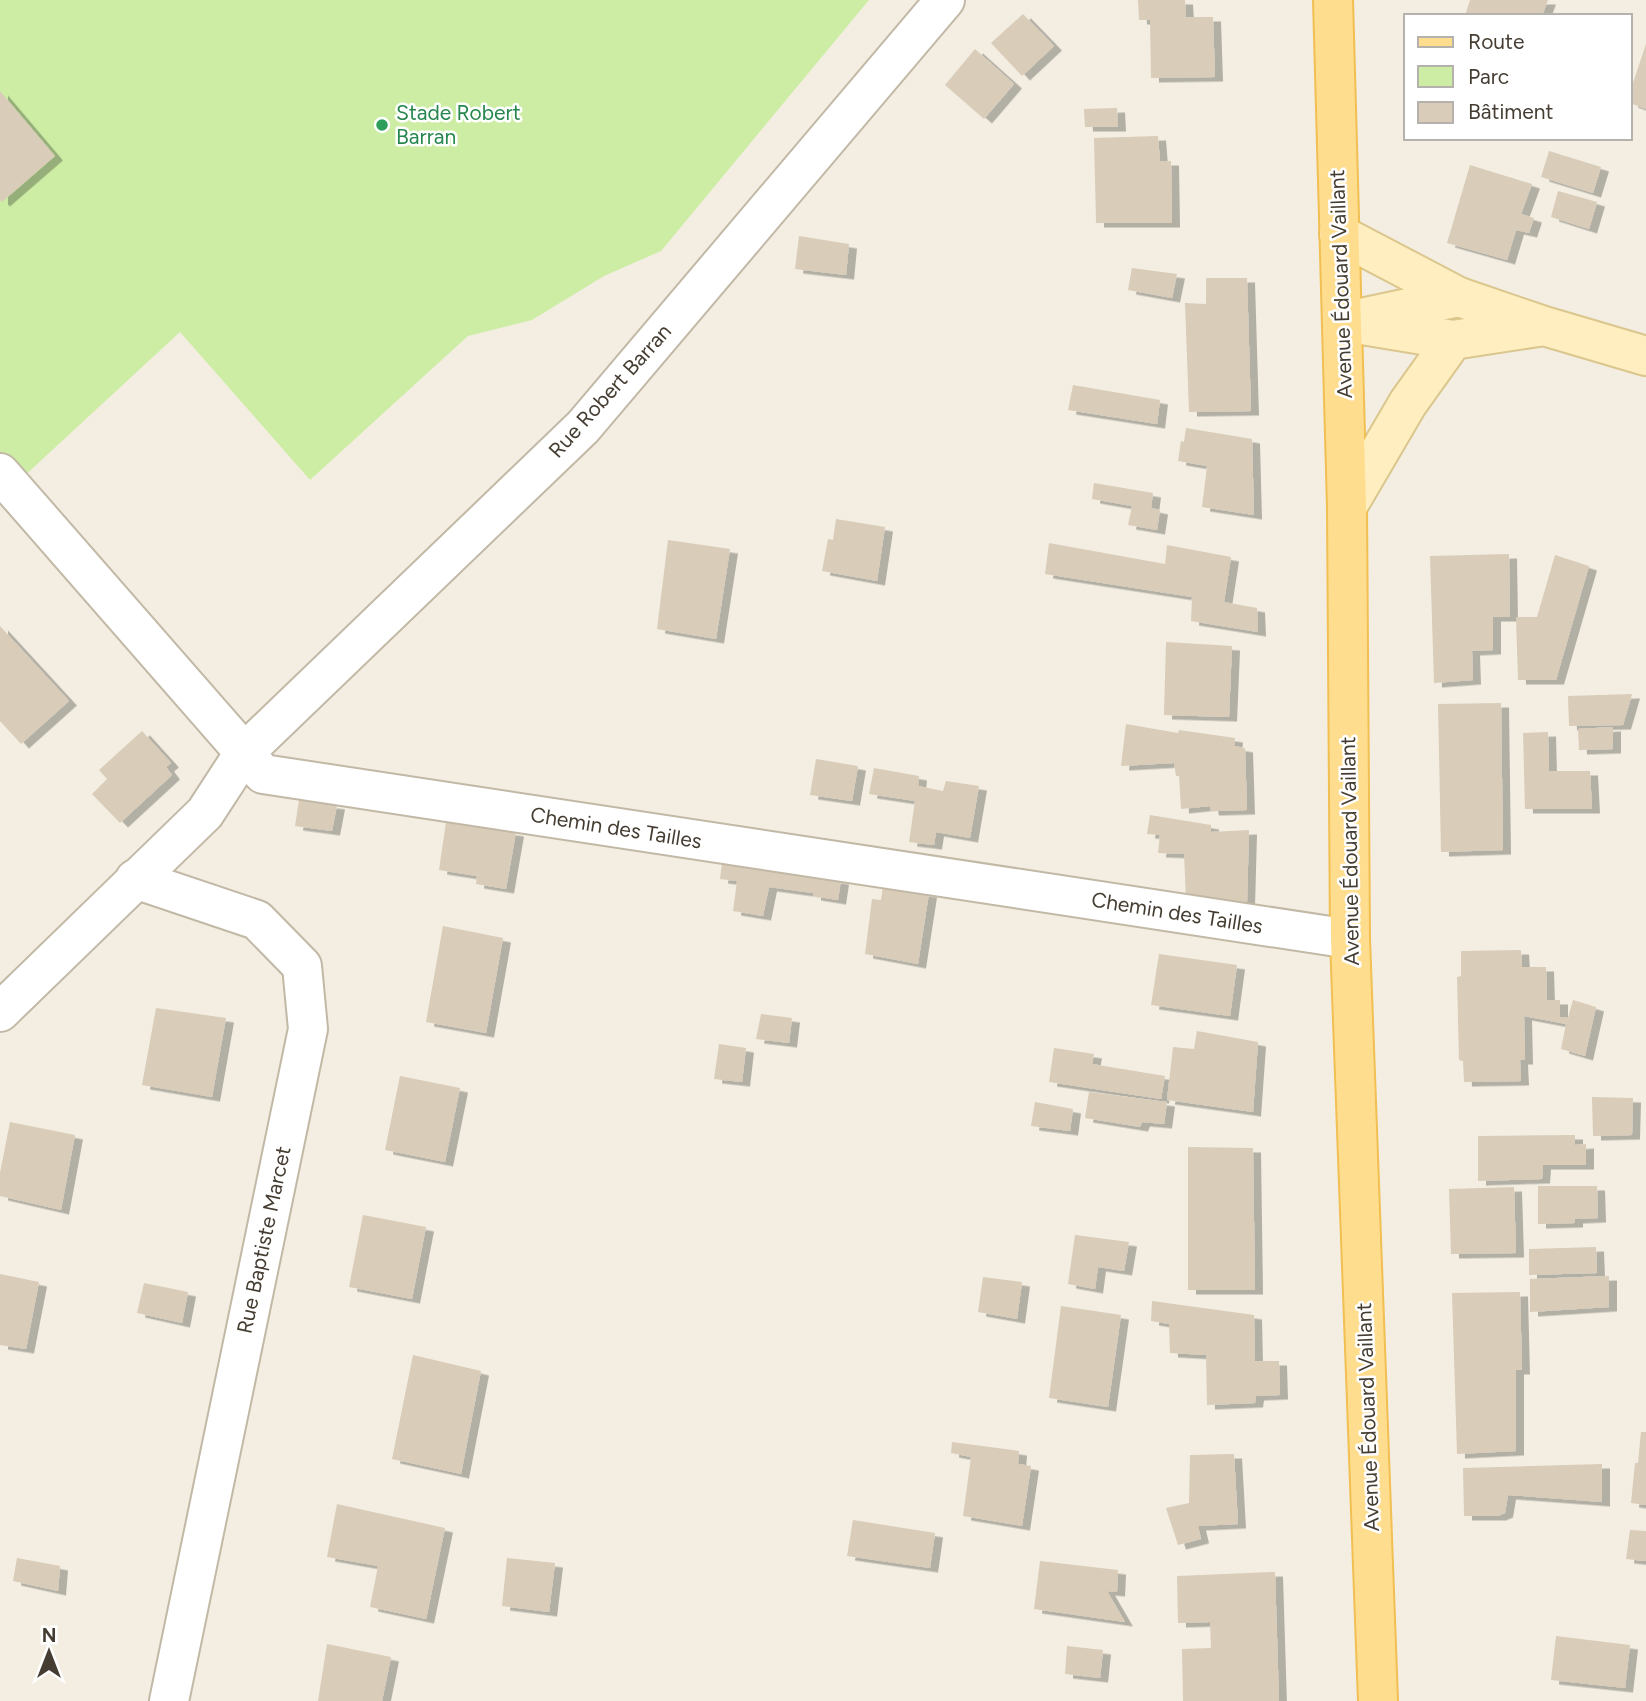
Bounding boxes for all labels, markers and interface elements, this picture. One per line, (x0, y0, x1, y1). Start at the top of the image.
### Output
legend (1404, 14, 1632, 140)
text: Route (1468, 29, 1524, 54)
text: Parc (1468, 64, 1509, 89)
text: Bâtiment (1468, 99, 1553, 124)
place label: Stade Robert Barran (396, 100, 521, 149)
marker: Stade Robert Barran (374, 117, 390, 133)
street label: Avenue Édouard Vaillant (1324, 169, 1357, 399)
street label: Rue Robert Barran (543, 319, 676, 463)
street label: Avenue Édouard Vaillant (1335, 736, 1364, 966)
street label: Chemin des Tailles (529, 802, 704, 853)
street label: Chemin des Tailles (1090, 887, 1265, 938)
street label: Rue Baptiste Marcet (231, 1144, 296, 1336)
street label: Avenue Édouard Vaillant (1351, 1302, 1384, 1532)
north arrow (14, 1617, 84, 1687)
text: N (42, 1624, 56, 1647)

